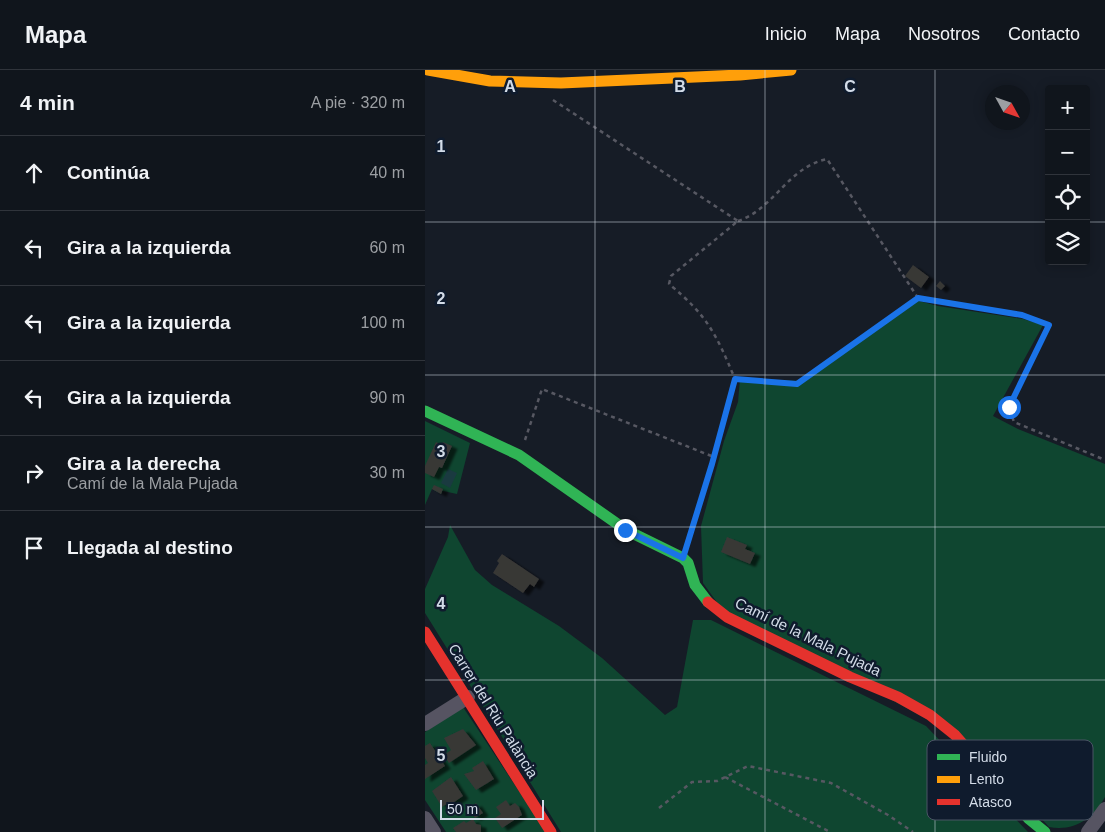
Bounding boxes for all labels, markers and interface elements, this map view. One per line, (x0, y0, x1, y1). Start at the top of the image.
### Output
text: Mapa (25, 21, 86, 48)
text: Inicio (765, 24, 807, 44)
text: Mapa (835, 24, 880, 44)
text: Nosotros (908, 24, 980, 44)
text: Contacto (1008, 24, 1080, 44)
text: A (504, 78, 516, 95)
text: B (674, 78, 686, 95)
text: C (844, 78, 856, 95)
north arrow (985, 85, 1030, 130)
map controls (1045, 85, 1090, 265)
button: + (1045, 85, 1090, 130)
text: 4 min (20, 91, 75, 114)
text: A pie · 320 m (311, 94, 405, 111)
button: − (1045, 130, 1090, 175)
text: 1 (437, 138, 446, 155)
icon: ahead (20, 159, 48, 187)
text: Continúa (67, 162, 149, 183)
text: 40 m (369, 164, 405, 181)
button: locate (1045, 175, 1090, 220)
button: layers (1045, 220, 1090, 265)
icon: left (20, 234, 48, 262)
text: Gira a la izquierda (67, 237, 231, 258)
text: 60 m (369, 239, 405, 256)
text: 2 (437, 290, 446, 307)
icon: left (20, 309, 48, 337)
text: Gira a la izquierda (67, 312, 231, 333)
text: 100 m (361, 314, 405, 331)
icon: left (20, 384, 48, 412)
text: Gira a la izquierda (67, 387, 231, 408)
text: 90 m (369, 389, 405, 406)
route start (998, 396, 1021, 419)
text: 3 (437, 443, 446, 460)
text: Gira a la derecha (67, 453, 220, 474)
icon: right (20, 459, 48, 487)
text: 30 m (369, 464, 405, 481)
text: Camí de la Mala Pujada (67, 475, 238, 492)
route end (614, 519, 637, 542)
icon: arrive (20, 534, 48, 562)
text: Llegada al destino (67, 537, 233, 558)
street label: Camí de la Mala Pujada (733, 594, 884, 680)
text: 4 (437, 595, 446, 612)
street label: Carrer del Riu Palància (445, 640, 542, 782)
legend (927, 740, 1093, 820)
text: 5 (437, 747, 446, 764)
text: Fluido (969, 749, 1007, 765)
text: Lento (969, 771, 1004, 787)
text: Atasco (969, 794, 1012, 810)
scale bar (440, 797, 544, 820)
text: 50 m (447, 801, 478, 817)

